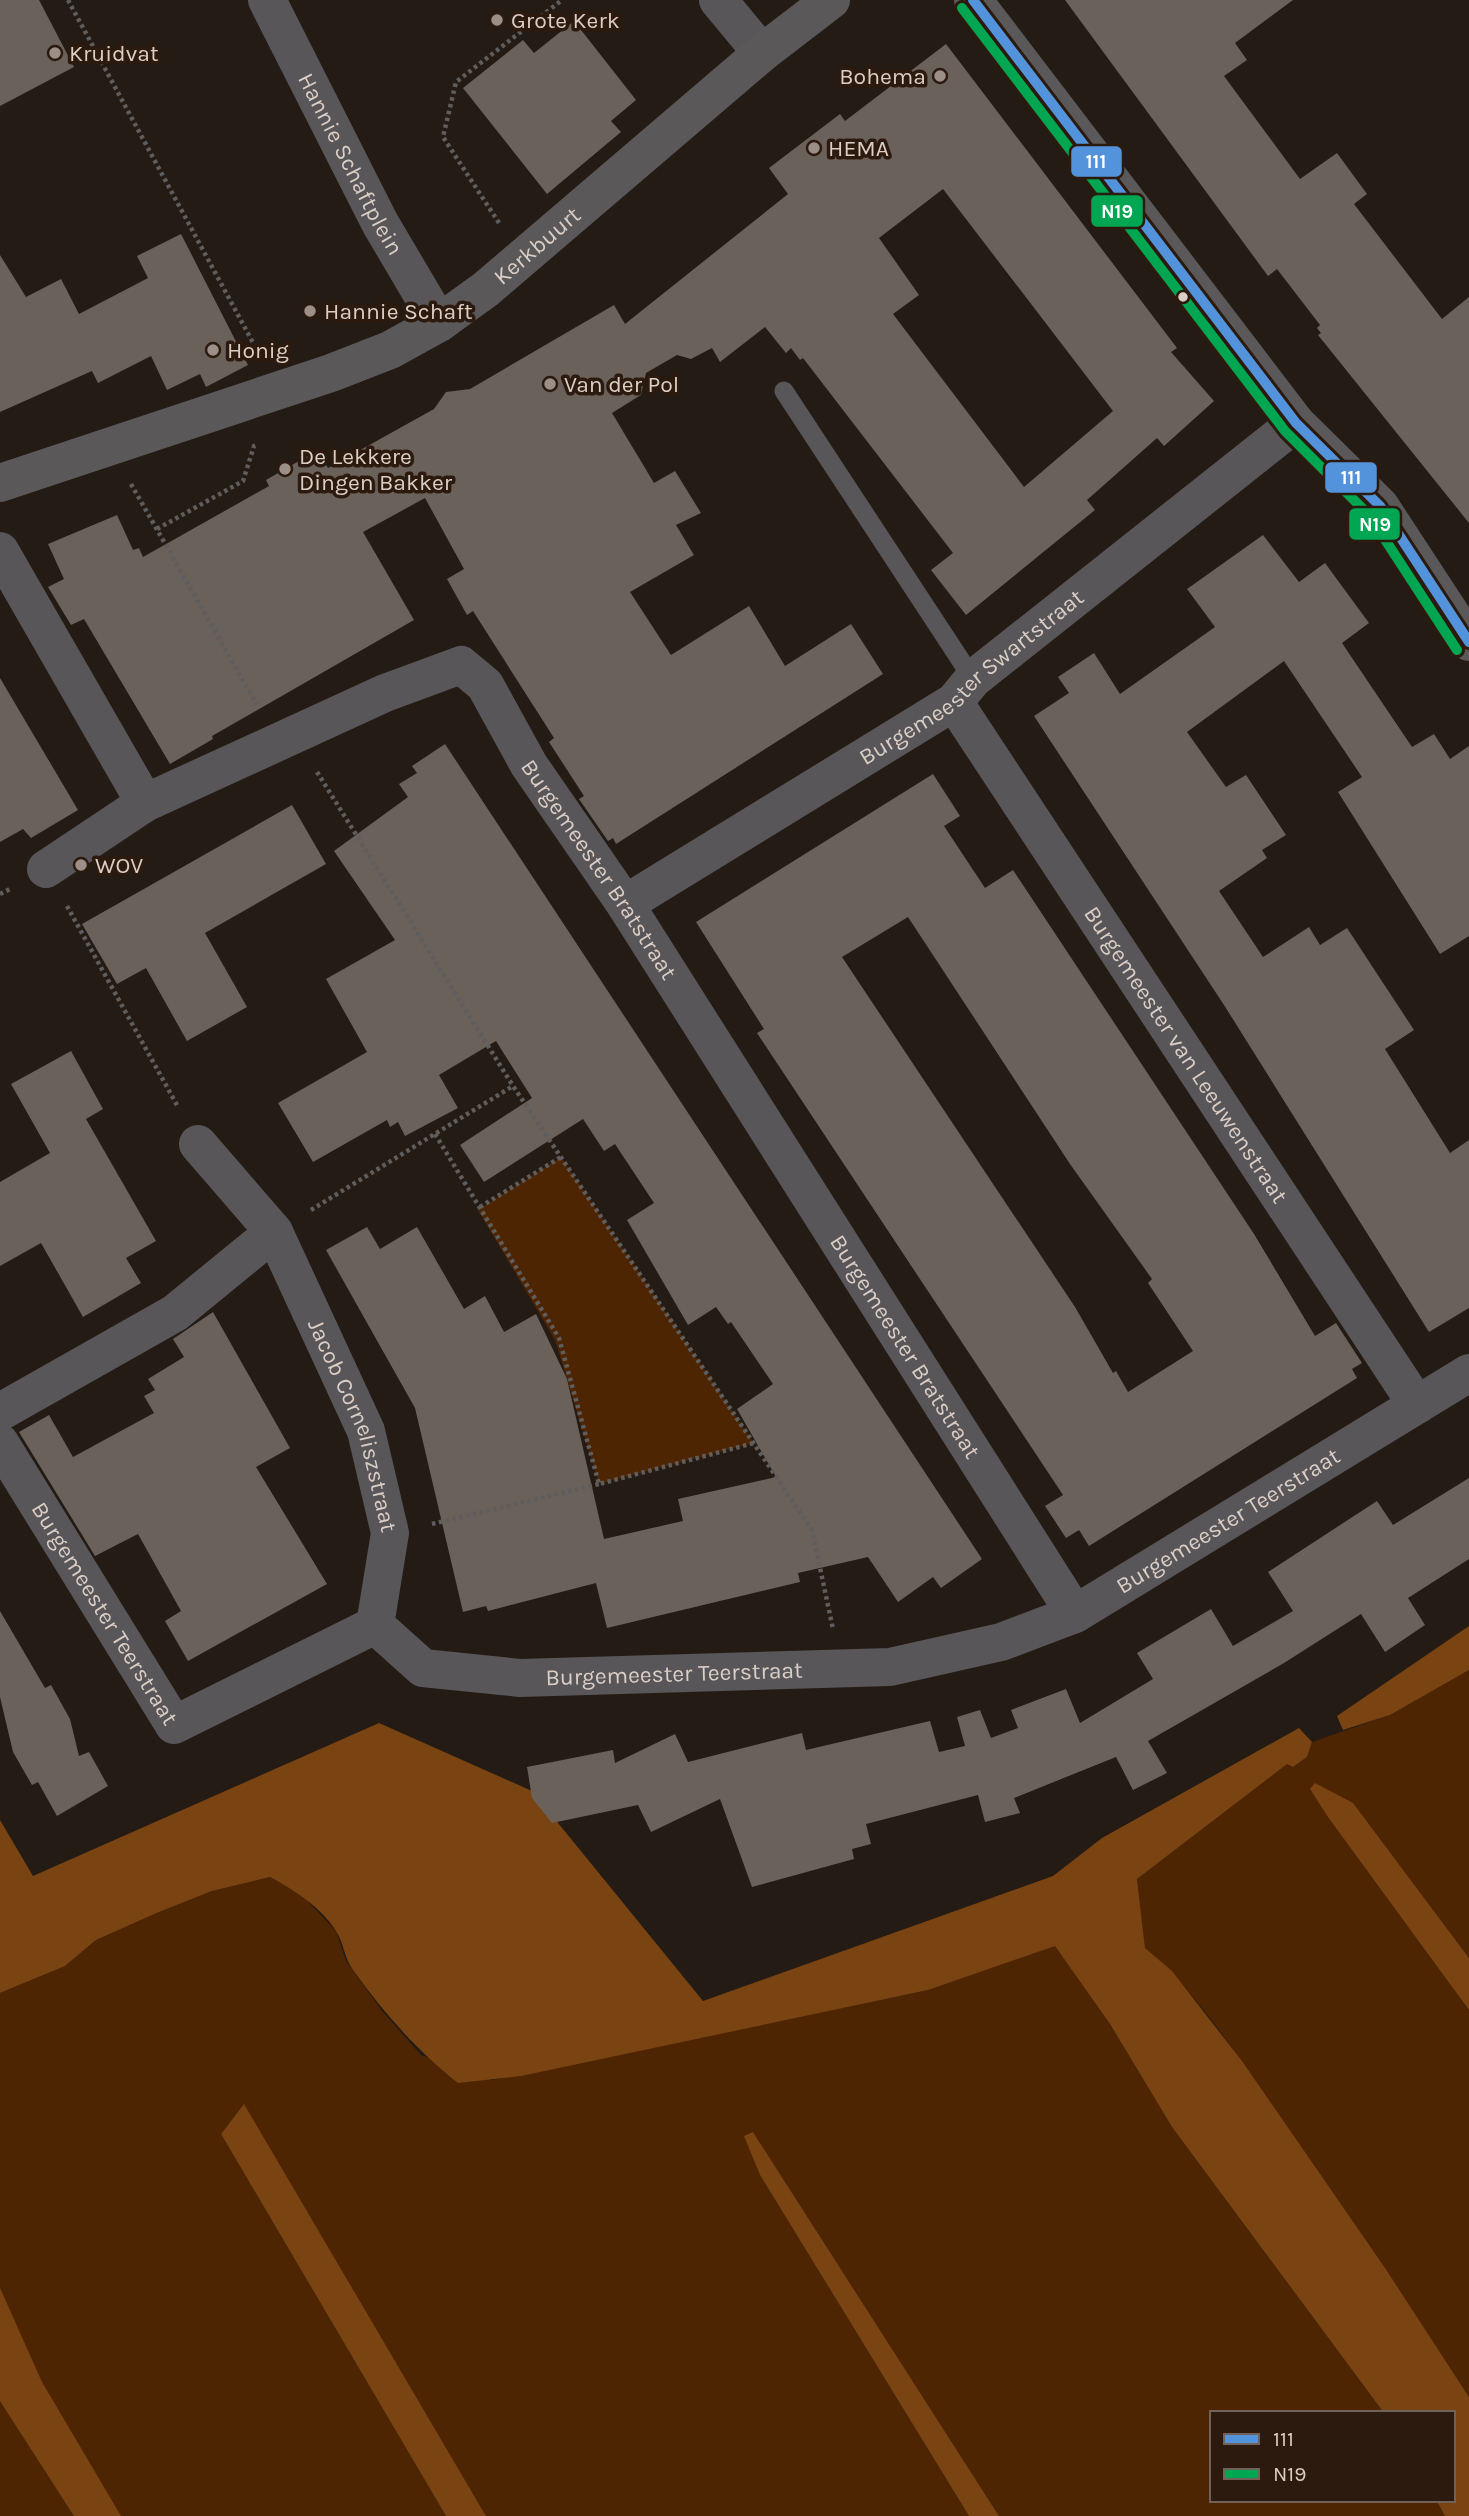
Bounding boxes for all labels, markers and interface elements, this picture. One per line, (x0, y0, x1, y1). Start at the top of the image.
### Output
place label: Grote Kerk (511, 7, 620, 34)
marker: Grote Kerk (489, 12, 505, 28)
place label: Kruidvat (69, 40, 159, 67)
marker: Kruidvat (47, 45, 63, 61)
place label: Bohema (839, 63, 926, 90)
street label: Hannie Schaftplein (292, 68, 409, 260)
marker: Bohema (932, 68, 948, 84)
place label: HEMA (828, 135, 889, 162)
marker: HEMA (806, 140, 822, 156)
line badge: 111 (1070, 145, 1123, 178)
text: 111 (1086, 151, 1106, 173)
line badge: N19 (1090, 194, 1144, 228)
street label: Kerkbuurt (488, 201, 586, 290)
text: N19 (1101, 201, 1133, 223)
unlabelled marker (1176, 290, 1190, 304)
place label: Hannie Schaft (324, 298, 473, 325)
marker: Hannie Schaft (302, 303, 318, 319)
place label: Honig (227, 337, 289, 364)
marker: Honig (205, 342, 221, 358)
place label: Van der Pol (564, 371, 679, 398)
marker: Van der Pol (542, 376, 558, 392)
place label: De Lekkere Dingen Bakker (299, 443, 453, 496)
marker: De Lekkere Dingen Bakker (277, 461, 293, 477)
line badge: 111 (1324, 461, 1378, 494)
text: 111 (1341, 467, 1361, 489)
line badge: N19 (1348, 507, 1401, 541)
text: N19 (1359, 514, 1391, 536)
street label: Burgemeester Swartstraat (854, 583, 1089, 771)
street label: Burgemeester Bratstraat (515, 754, 682, 985)
place label: WOV (95, 852, 143, 879)
marker: WOV (73, 857, 89, 873)
street label: Burgemeester van Leeuwenstraat (1078, 901, 1293, 1209)
street label: Burgemeester Bratstraat (824, 1230, 986, 1464)
street label: Jacob Corneliszstraat (302, 1315, 402, 1535)
street label: Burgemeester Teerstraat (1111, 1442, 1345, 1600)
street label: Burgemeester Teerstraat (26, 1497, 184, 1730)
street label: Burgemeester Teerstraat (545, 1657, 803, 1691)
legend (1210, 2411, 1455, 2502)
text: 111 (1273, 2427, 1294, 2451)
text: N19 (1273, 2462, 1306, 2486)

